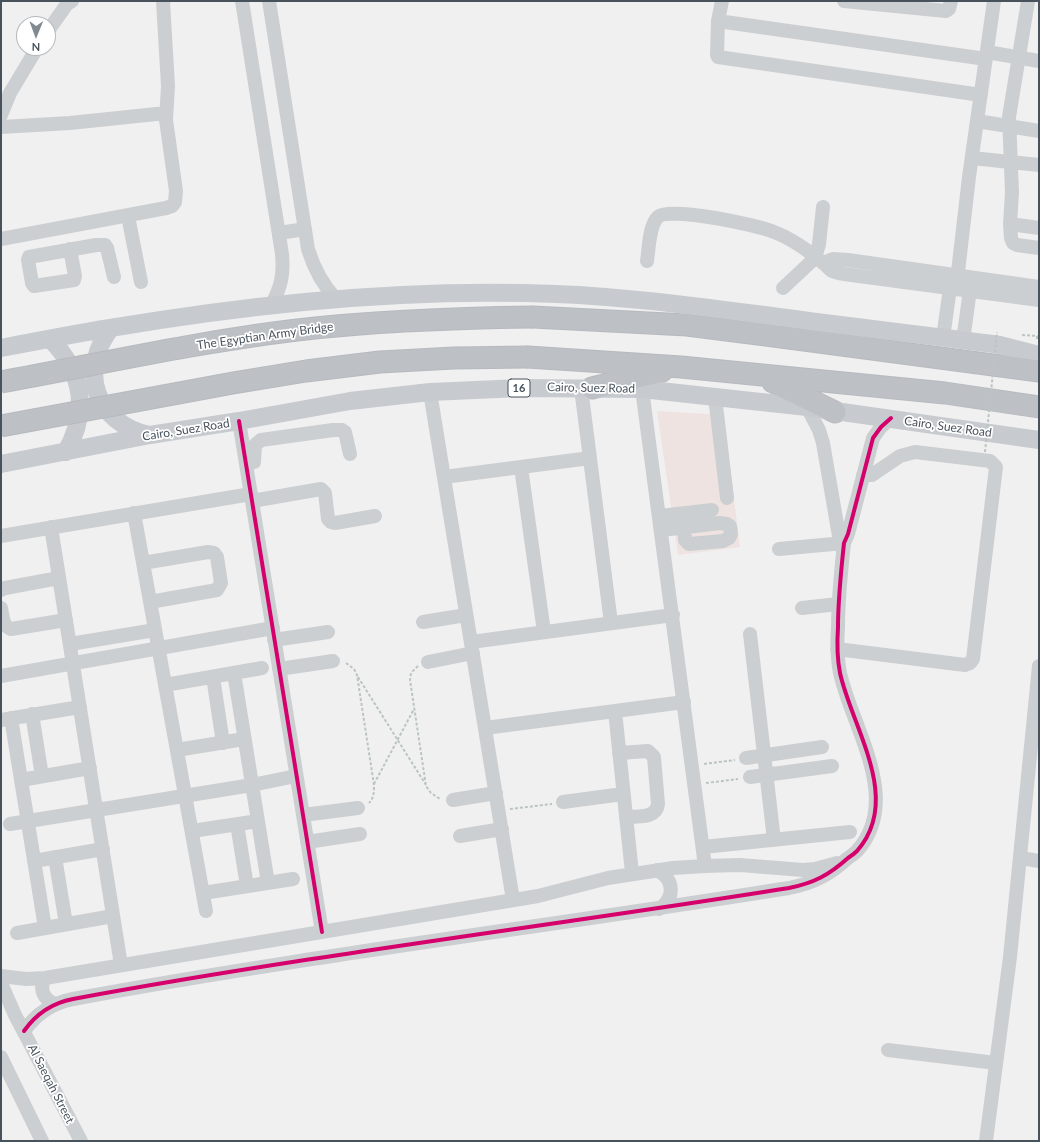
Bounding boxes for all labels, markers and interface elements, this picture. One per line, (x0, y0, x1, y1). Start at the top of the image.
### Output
north arrow (16, 16, 56, 56)
text: N (31, 41, 40, 54)
street label: The Egyptian Army Bridge (196, 319, 334, 353)
road number: 16 (508, 379, 530, 397)
street label: Cairo, Suez Road (547, 380, 635, 396)
street label: Cairo, Suez Road (903, 414, 993, 440)
street label: Cairo, Suez Road (141, 416, 231, 444)
street label: Al Saeqah Street (25, 1042, 77, 1126)

